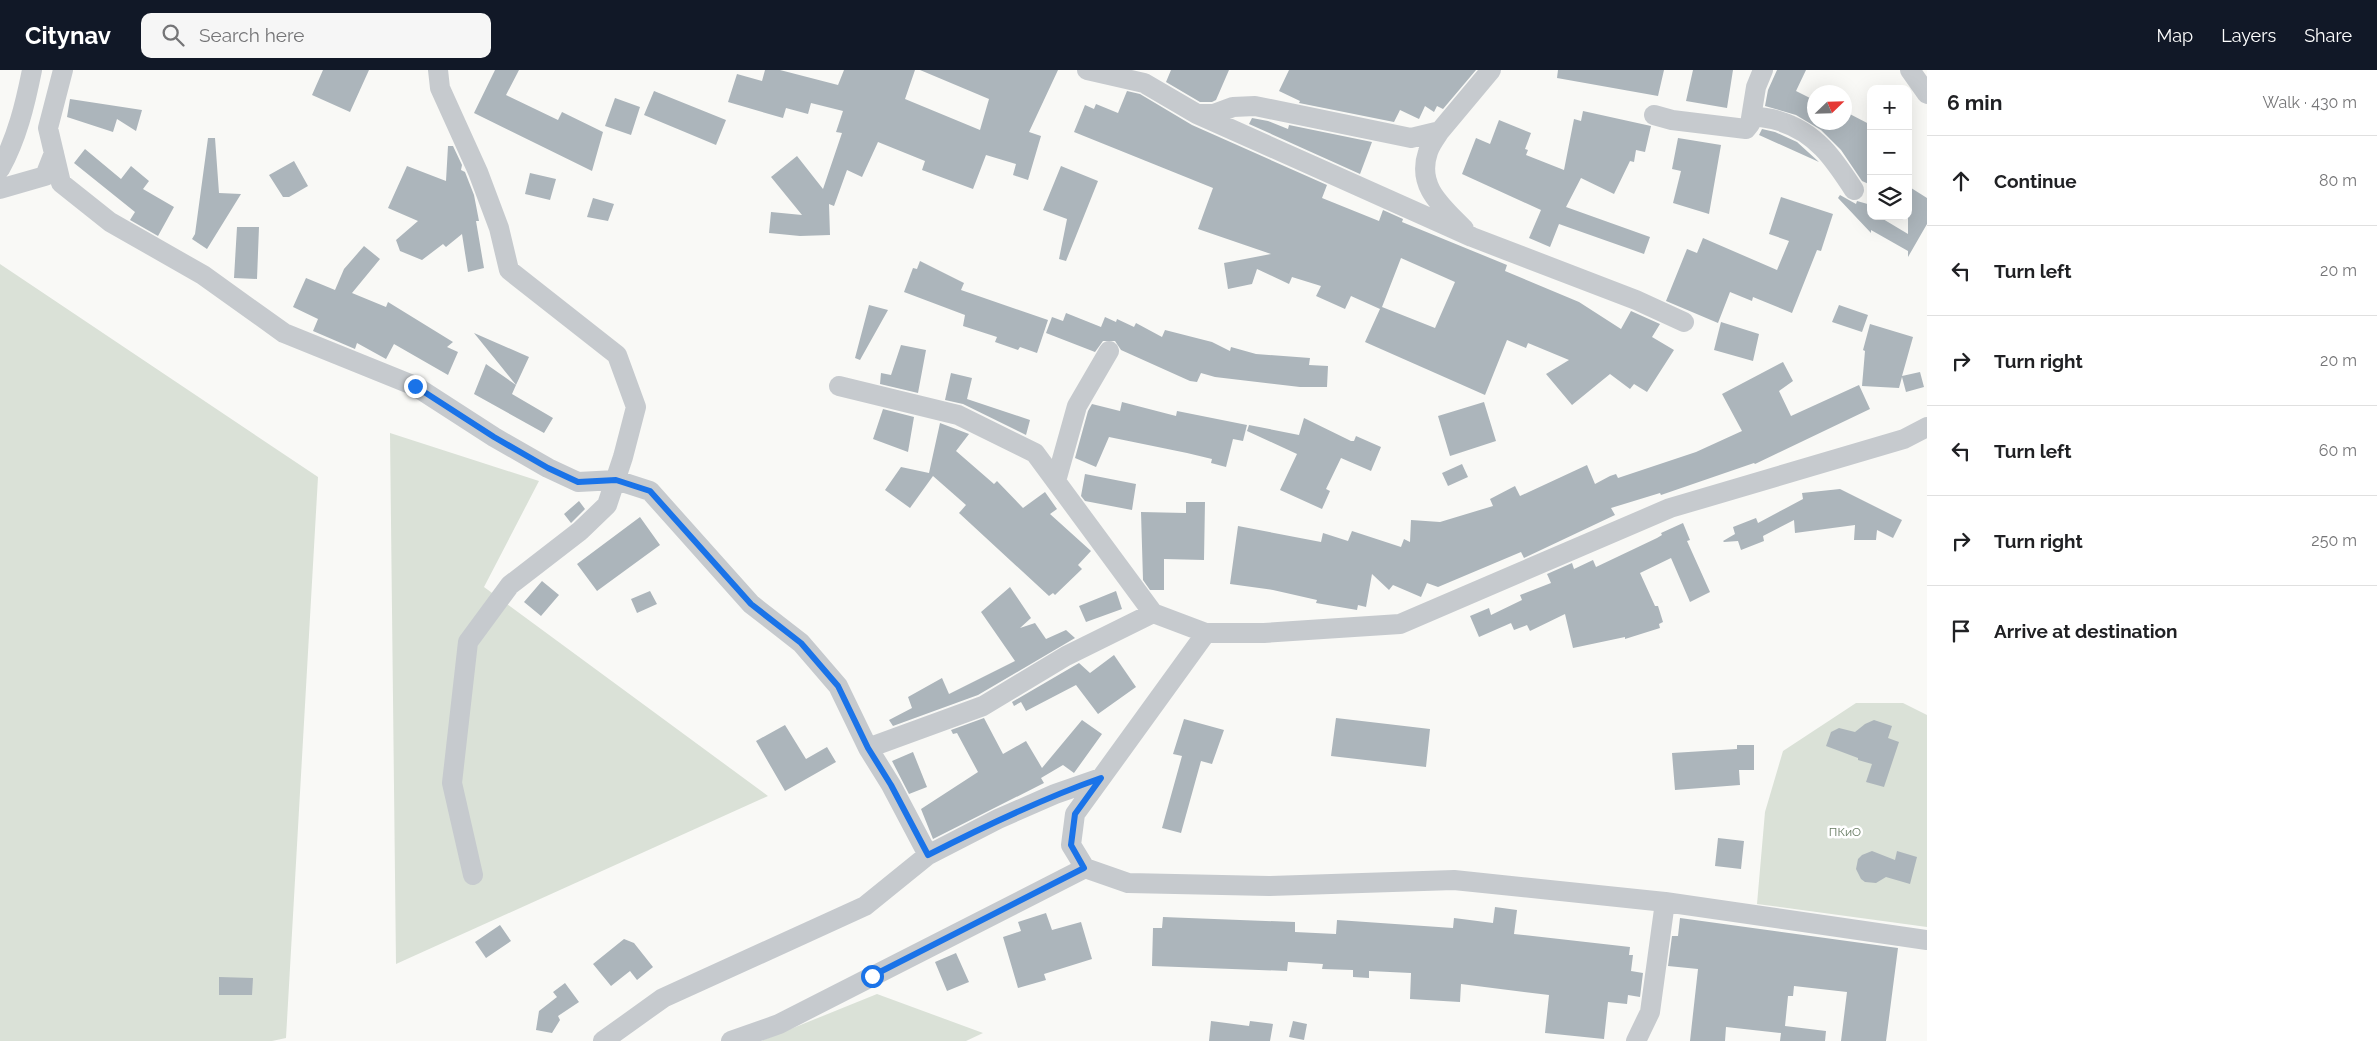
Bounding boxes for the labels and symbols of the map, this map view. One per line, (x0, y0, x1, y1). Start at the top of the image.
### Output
north arrow (1807, 85, 1852, 130)
route end (404, 375, 427, 398)
park label: ПКиО (1829, 825, 1861, 839)
route start (861, 965, 884, 988)

